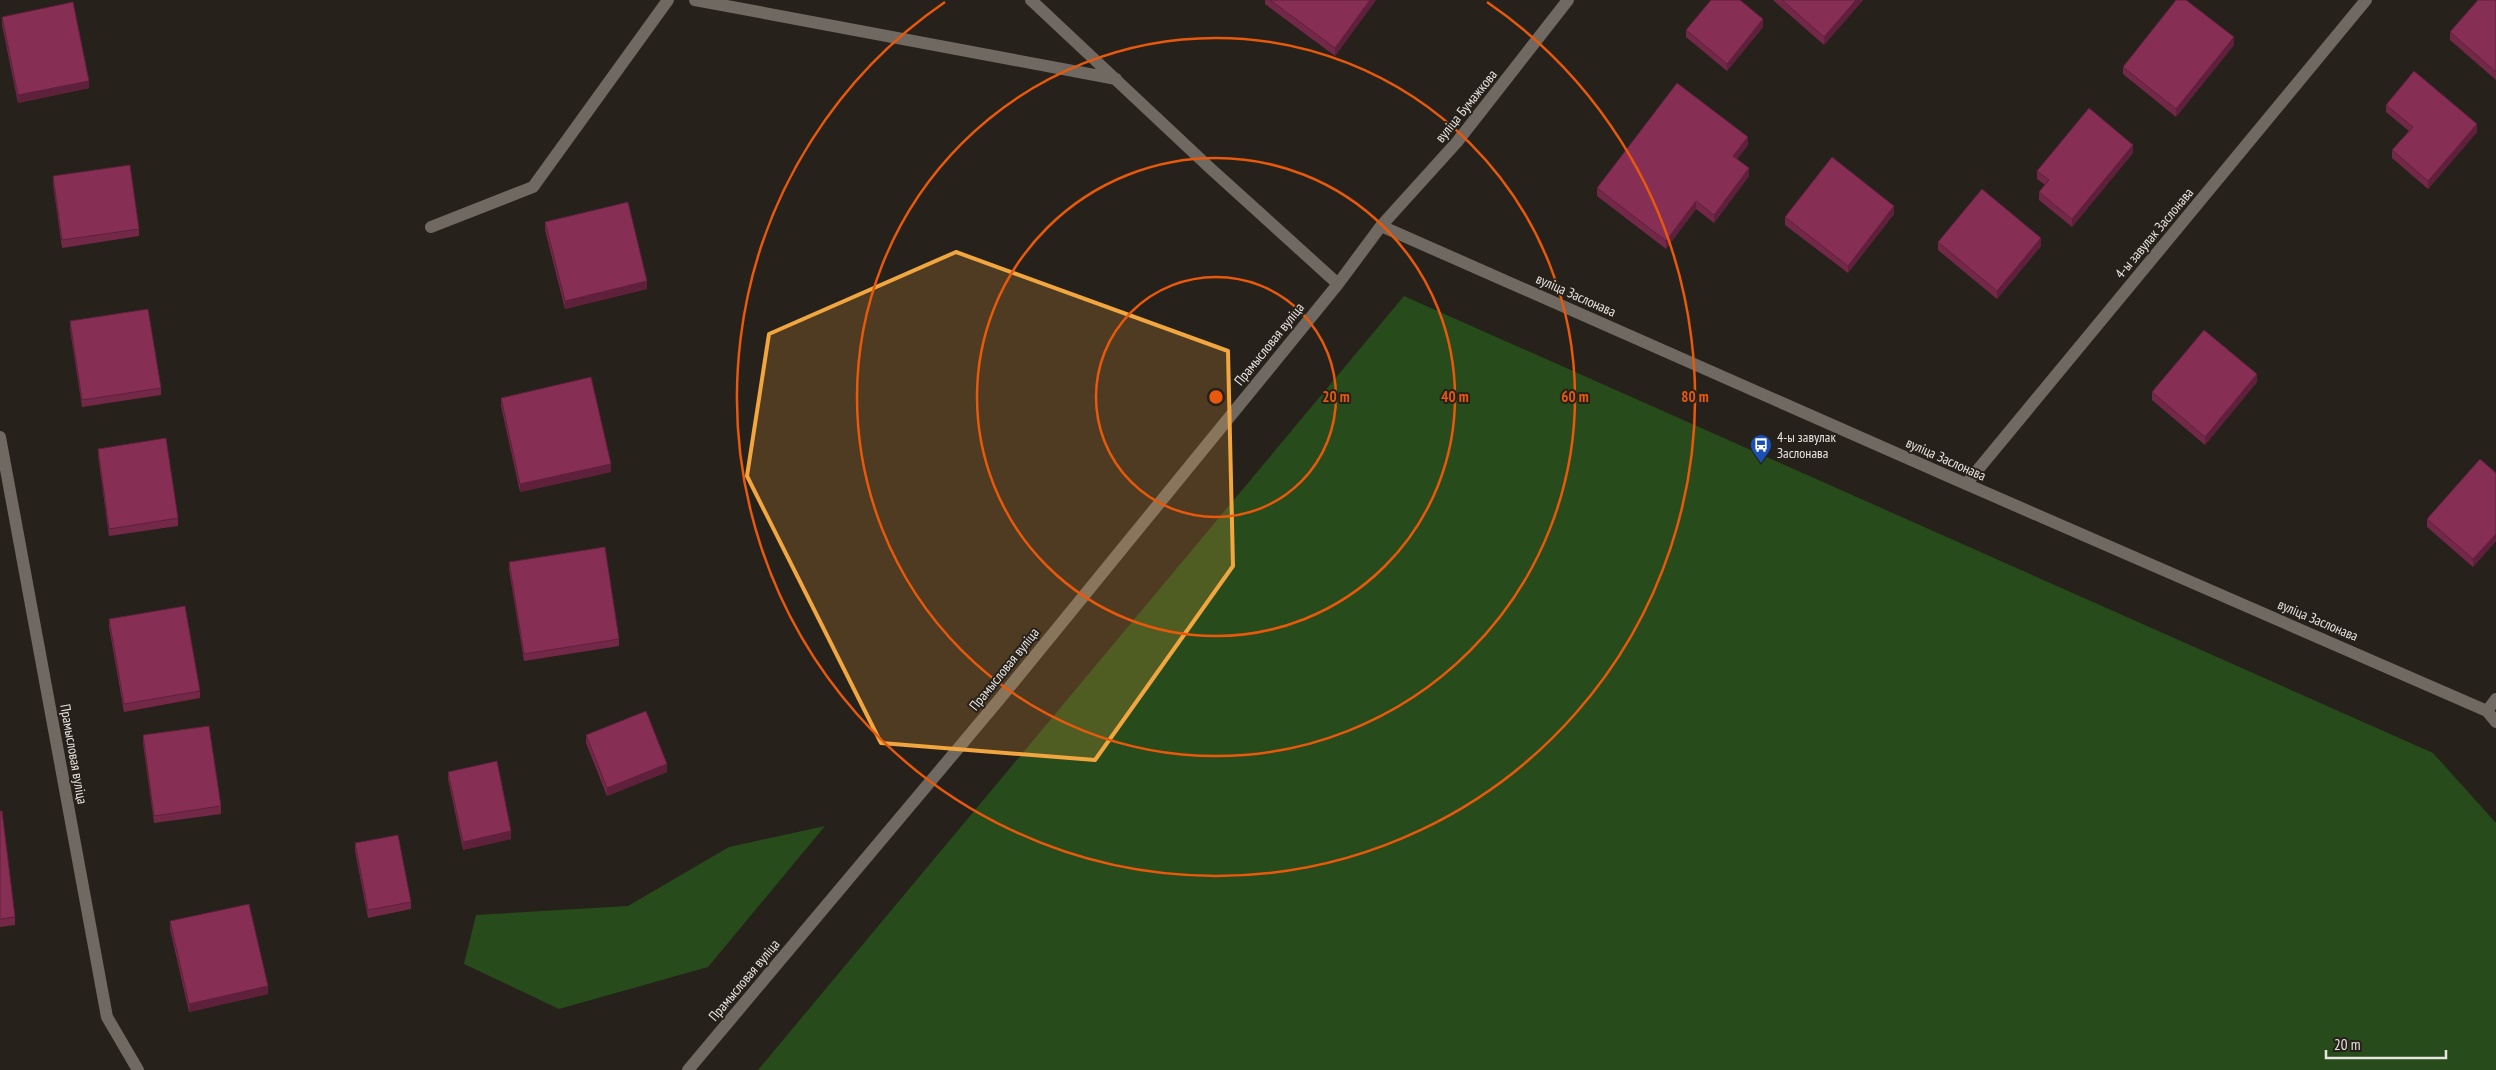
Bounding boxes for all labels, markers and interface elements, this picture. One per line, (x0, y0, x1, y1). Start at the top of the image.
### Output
street label: вуліца Бумажкова (1431, 66, 1501, 146)
street label: 4-ы завулак Заслонава (2111, 184, 2197, 282)
street label: вуліца Заслонава (1533, 269, 1619, 321)
street label: Прамысловая вуліца (1230, 299, 1308, 389)
text: 20 m (1322, 387, 1350, 406)
text: 40 m (1441, 387, 1469, 406)
text: 60 m (1561, 387, 1589, 406)
text: 80 m (1681, 387, 1709, 406)
centre of rings (1207, 388, 1225, 406)
place label: 4-ы завулак Заслонава (1777, 428, 1836, 462)
bus stop icon: 4-ы завулак Заслонава (1749, 433, 1773, 464)
street label: вуліца Заслонава (1903, 433, 1989, 485)
street label: вуліца Заслонава (2275, 595, 2361, 645)
street label: Прамысловая вуліца (965, 624, 1043, 714)
street label: Прамысловая вуліца (56, 702, 92, 806)
street label: Прамысловая вуліца (705, 935, 783, 1025)
scale bar (2326, 1028, 2446, 1060)
text: 20 m (2334, 1035, 2360, 1054)

